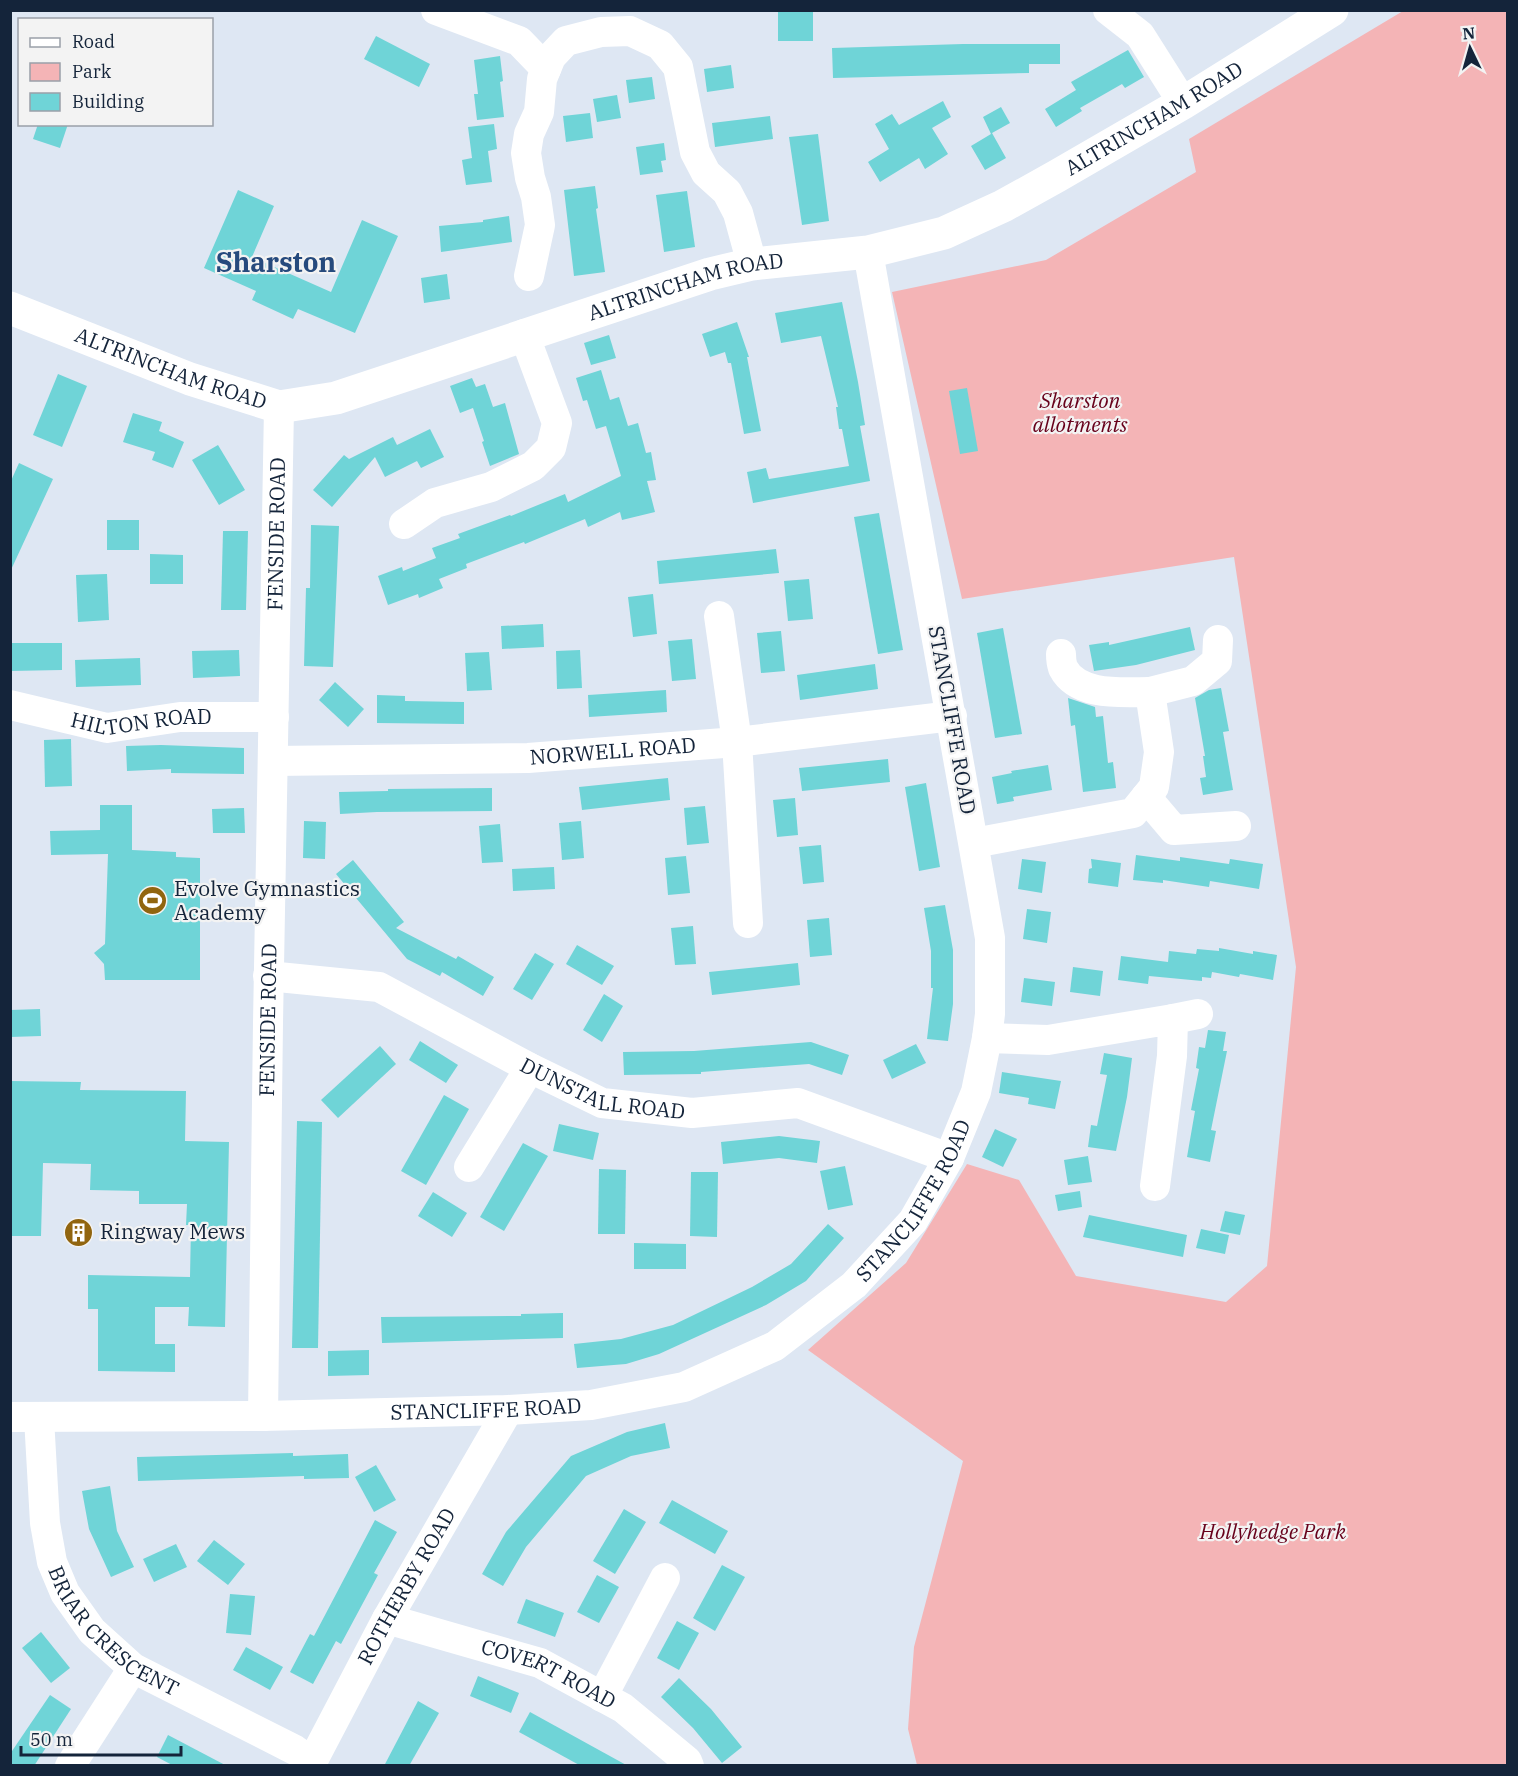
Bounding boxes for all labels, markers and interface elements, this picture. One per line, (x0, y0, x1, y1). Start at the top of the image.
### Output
legend (18, 18, 213, 126)
north arrow (1440, 18, 1500, 78)
text: N (1462, 23, 1476, 44)
text: Road (72, 30, 115, 53)
street label: ALTRINCHAM ROAD (1059, 54, 1248, 181)
text: Park (72, 60, 112, 83)
text: Building (72, 90, 144, 113)
district label: Sharston (216, 244, 336, 279)
street label: ALTRINCHAM ROAD (584, 246, 785, 327)
street label: ALTRINCHAM ROAD (71, 320, 270, 415)
park label: Sharston allotments (1032, 386, 1128, 438)
street label: FENSIDE ROAD (260, 457, 291, 611)
street label: STANCLIFFE ROAD (923, 623, 983, 816)
street label: HILTON ROAD (68, 702, 212, 741)
street label: NORWELL ROAD (529, 730, 697, 771)
place label: Evolve Gymnastics Academy (174, 874, 360, 926)
sports icon: Evolve Gymnastics Academy (137, 885, 169, 917)
street label: FENSIDE ROAD (252, 943, 282, 1097)
street label: DUNSTALL ROAD (516, 1050, 687, 1125)
street label: STANCLIFFE ROAD (849, 1115, 976, 1287)
building icon: Ringway Mews (63, 1216, 95, 1248)
place label: Ringway Mews (100, 1217, 245, 1245)
street label: STANCLIFFE ROAD (390, 1391, 582, 1426)
street label: ROTHERBY ROAD (351, 1502, 461, 1669)
park label: Hollyhedge Park (1199, 1517, 1347, 1545)
street label: BRIAR CRESCENT (42, 1561, 184, 1702)
street label: COVERT ROAD (478, 1632, 621, 1715)
scale bar (21, 1719, 182, 1757)
text: 50 m (30, 1728, 73, 1751)

